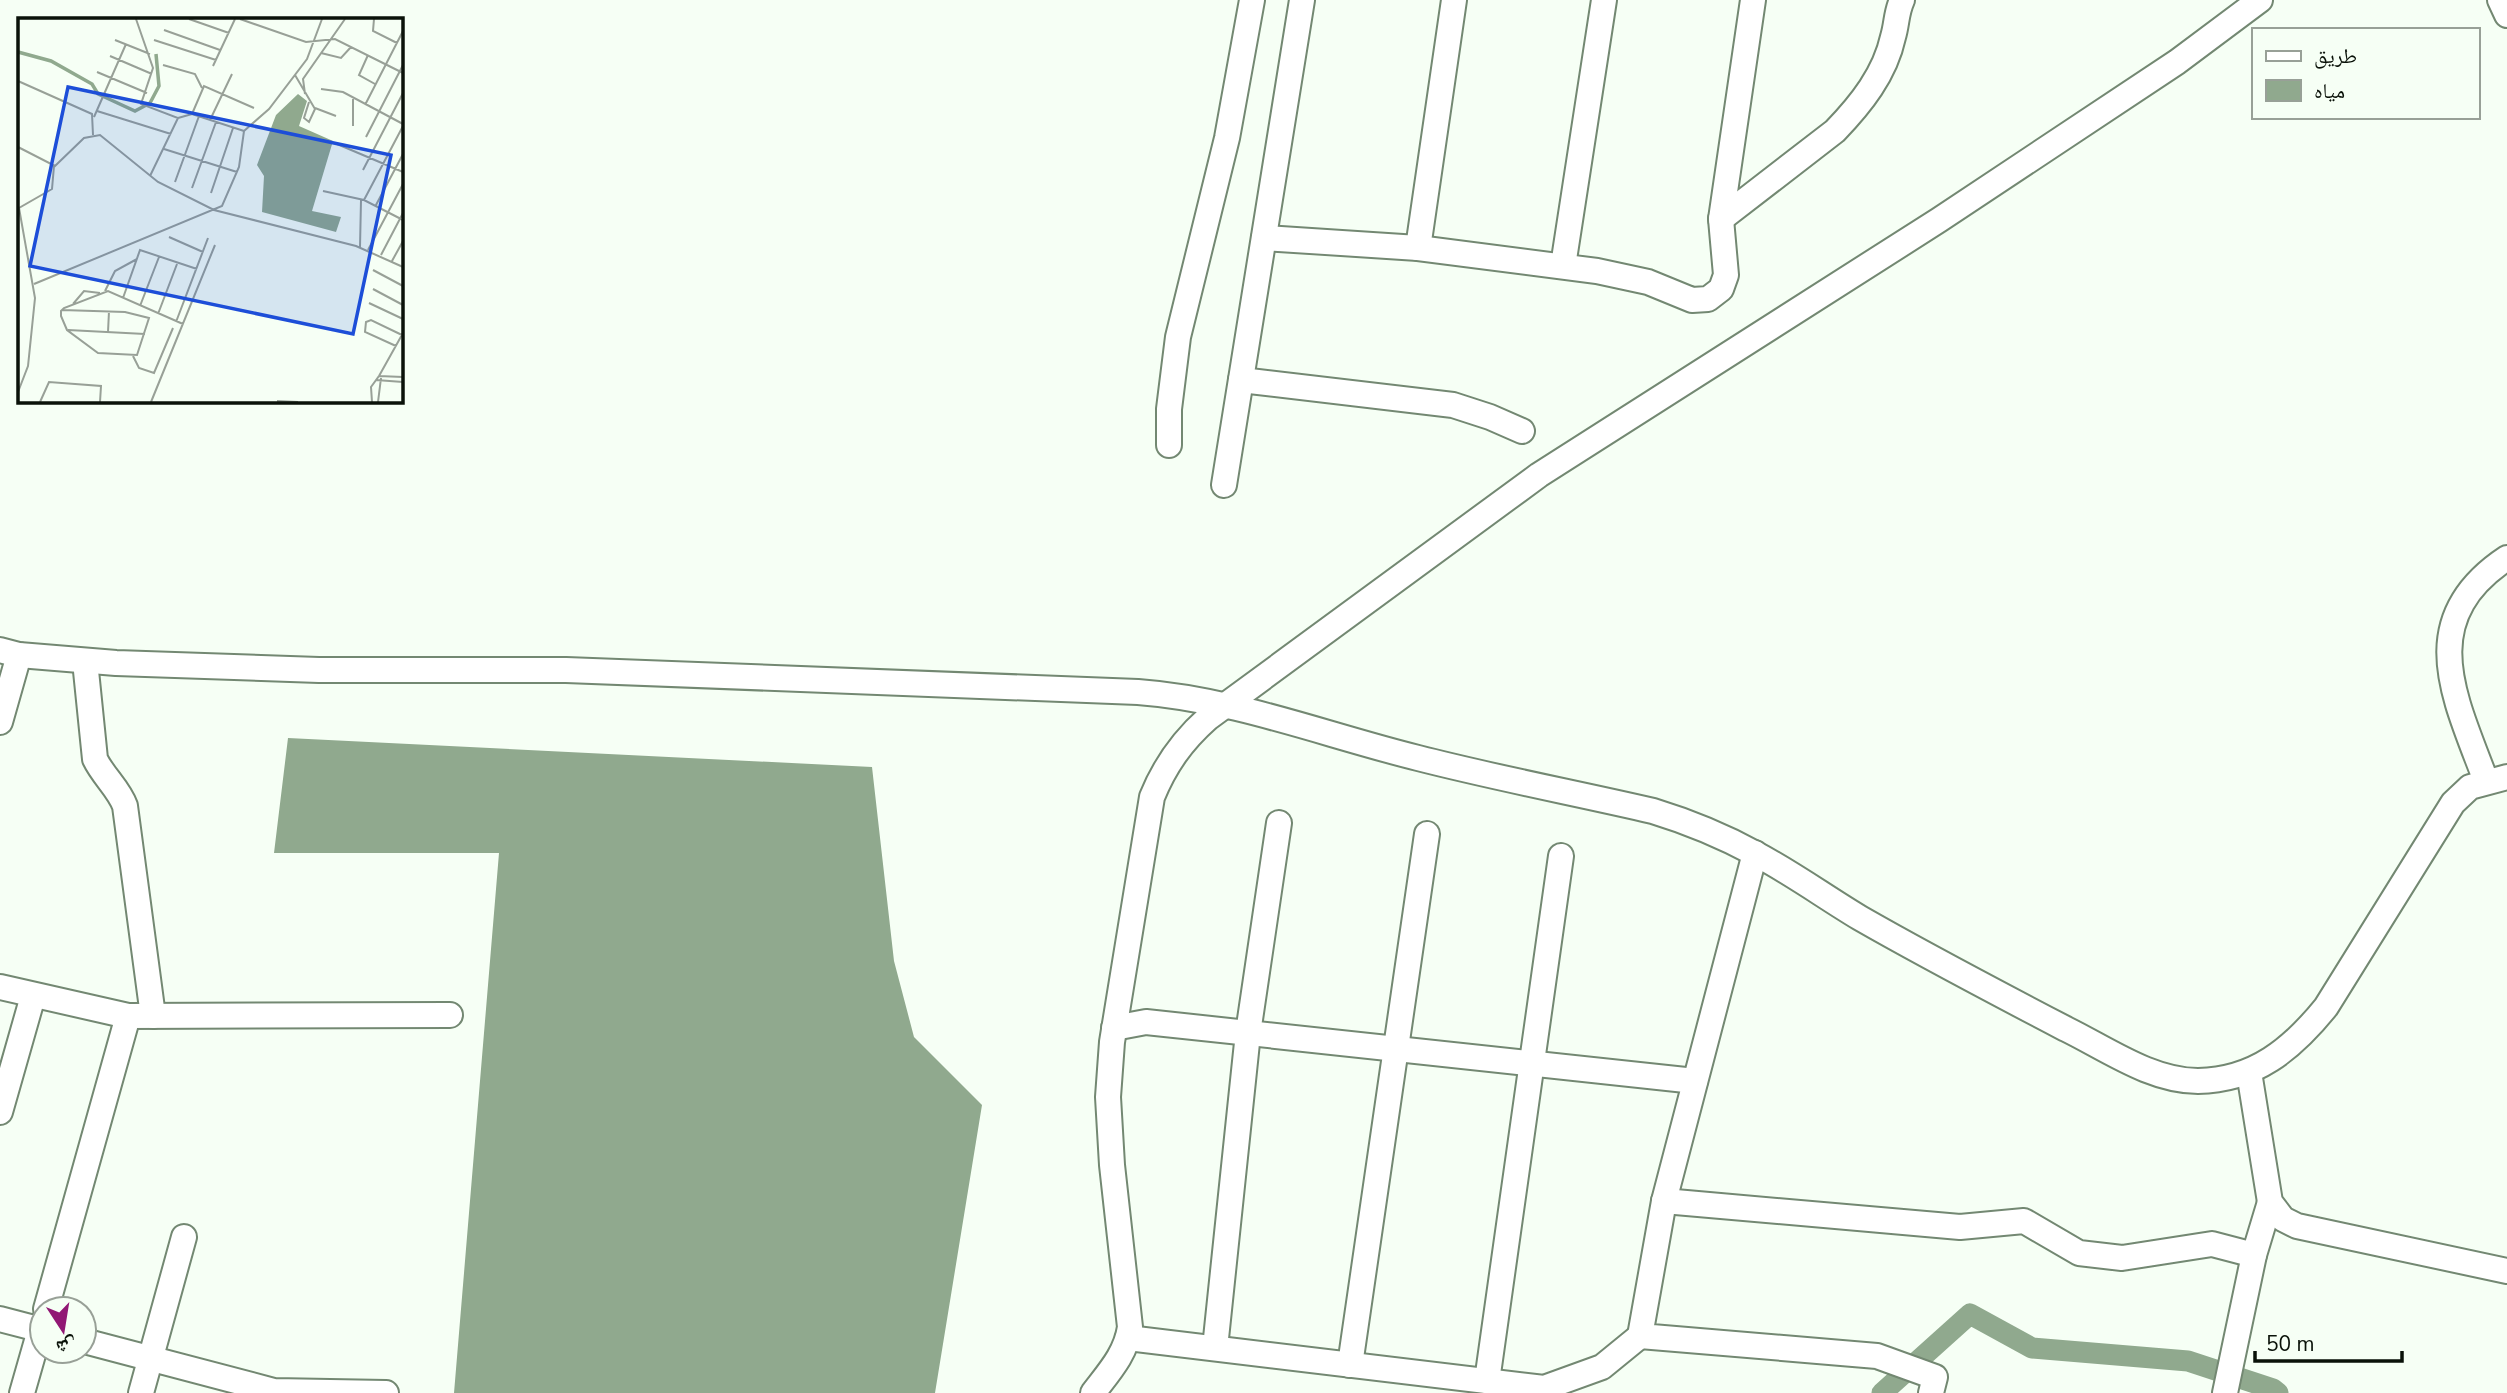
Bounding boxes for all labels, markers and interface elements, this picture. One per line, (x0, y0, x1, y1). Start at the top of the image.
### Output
inset map (18, 18, 402, 402)
legend (2252, 28, 2479, 119)
text: طريق (2314, 42, 2357, 70)
text: مياه (2314, 77, 2345, 105)
north arrow (28, 1295, 98, 1365)
scale bar (2255, 1320, 2402, 1364)
text: 50 m (2266, 1330, 2315, 1358)
text: ش (54, 1331, 79, 1360)

